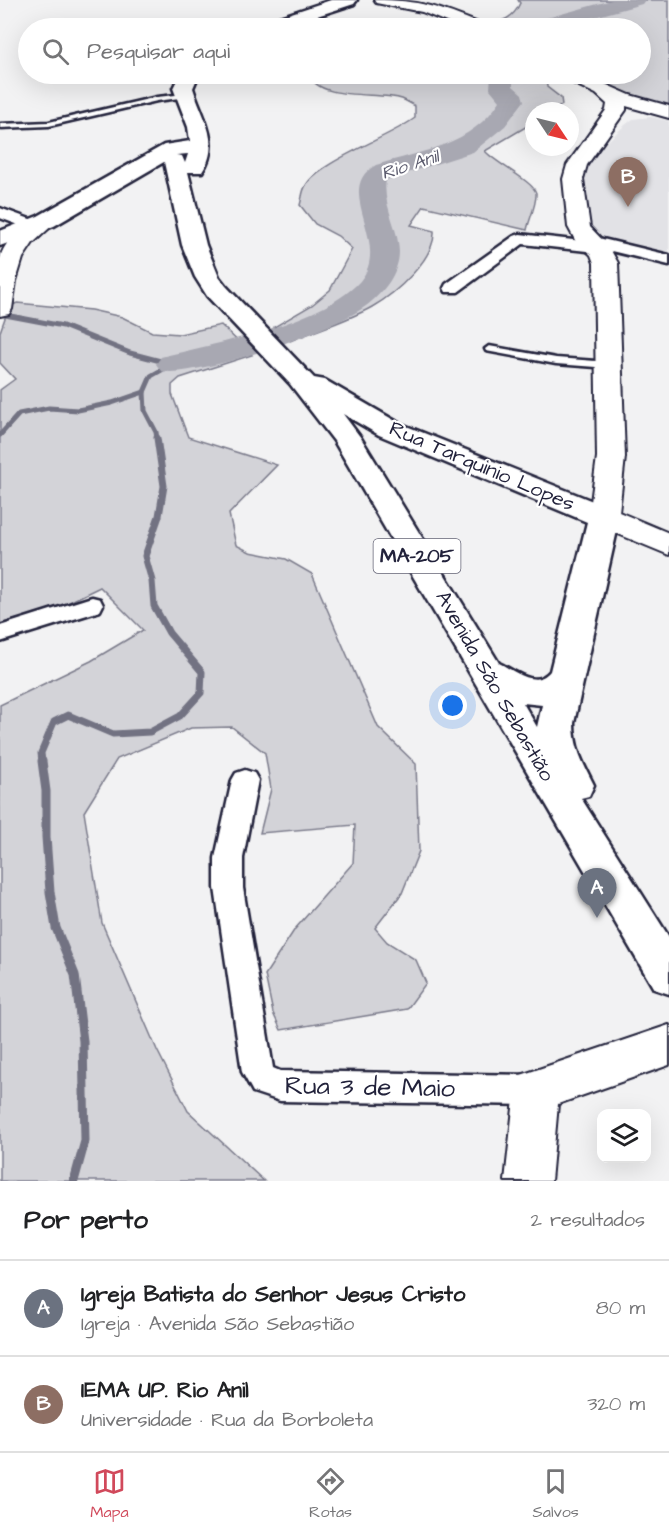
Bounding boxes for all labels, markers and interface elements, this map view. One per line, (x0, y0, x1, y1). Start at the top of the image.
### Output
search box (18, 18, 651, 84)
icon: search (39, 35, 72, 68)
text: Pesquisar aqui (87, 36, 230, 67)
north arrow (525, 102, 579, 156)
water label: Rio Anil (378, 143, 444, 186)
pin: B (608, 158, 648, 207)
street label: Rua Tarquinio Lopes (385, 414, 579, 519)
road number: MA-205 (374, 539, 460, 573)
street label: Avenida São Sebastião (429, 585, 562, 787)
your location (438, 691, 467, 720)
pin: A (578, 868, 616, 918)
street label: Rua 3 de Maio (285, 1068, 456, 1106)
map controls (597, 1109, 651, 1163)
button: layers (597, 1109, 651, 1163)
text: Por perto (24, 1202, 148, 1238)
text: 2 resultados (531, 1206, 645, 1234)
text: Igreja Batista do Senhor Jesus Cristo (81, 1279, 465, 1310)
text: A (37, 1294, 50, 1322)
text: 80 m (596, 1294, 645, 1322)
text: Igreja · Avenida São Sebastião (81, 1310, 354, 1338)
text: IEMA UP. Rio Anil (81, 1375, 249, 1406)
text: B (36, 1390, 51, 1418)
text: 320 m (587, 1390, 645, 1418)
text: Universidade · Rua da Borboleta (81, 1406, 373, 1434)
tab: Mapa (90, 1465, 129, 1523)
tab: Rotas (309, 1465, 352, 1523)
tab: Salvos (533, 1465, 579, 1523)

